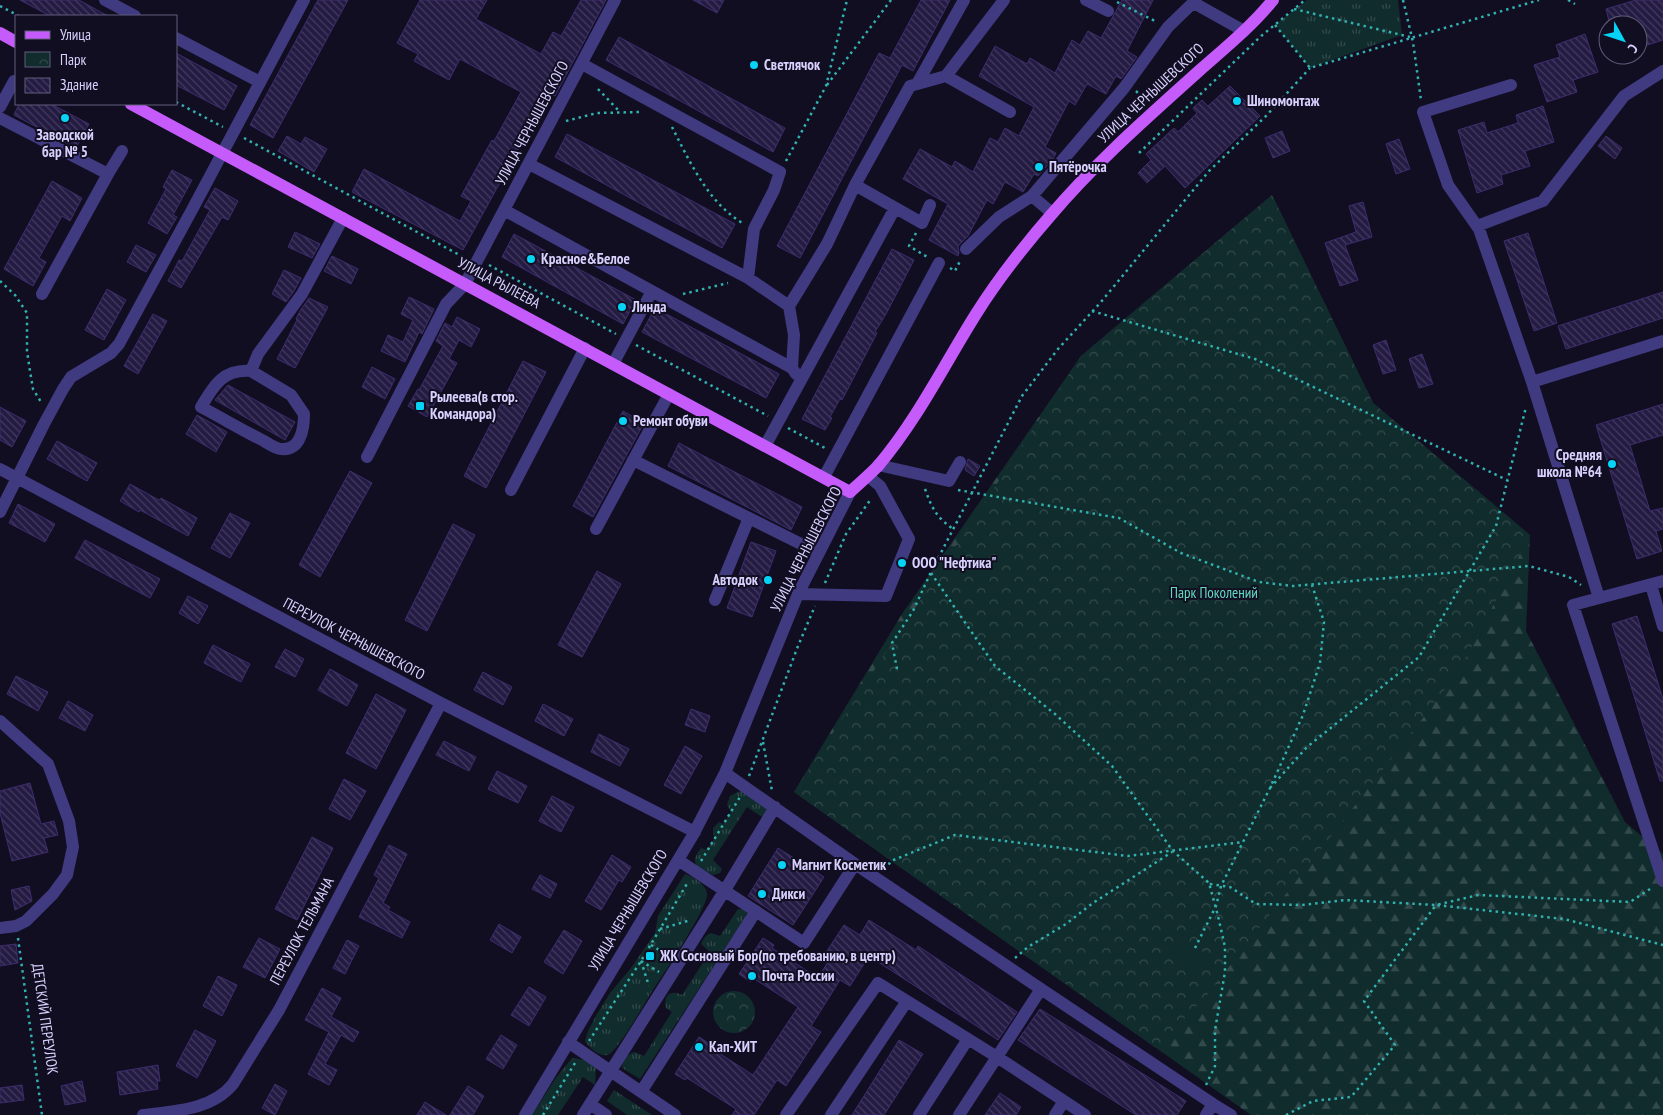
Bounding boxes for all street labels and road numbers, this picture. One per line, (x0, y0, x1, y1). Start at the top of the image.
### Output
street label: УЛИЦА ЧЕРНЫШЕВСКОГО (1094, 39, 1208, 147)
street label: УЛИЦА ЧЕРНЫШЕВСКОГО (491, 57, 572, 188)
street label: УЛИЦА РЫЛЕЕВА (455, 253, 545, 313)
street label: УЛИЦА ЧЕРНЫШЕВСКОГО (766, 483, 845, 614)
street label: ПЕРЕУЛОК ЧЕРНЫШЕВСКОГО (280, 593, 428, 684)
street label: УЛИЦА ЧЕРНЫШЕВСКОГО (584, 846, 671, 974)
street label: ПЕРЕУЛОК ТЕЛЬМАНА (265, 873, 338, 988)
street label: ДЕТСКИЙ ПЕРЕУЛОК (28, 962, 63, 1076)

